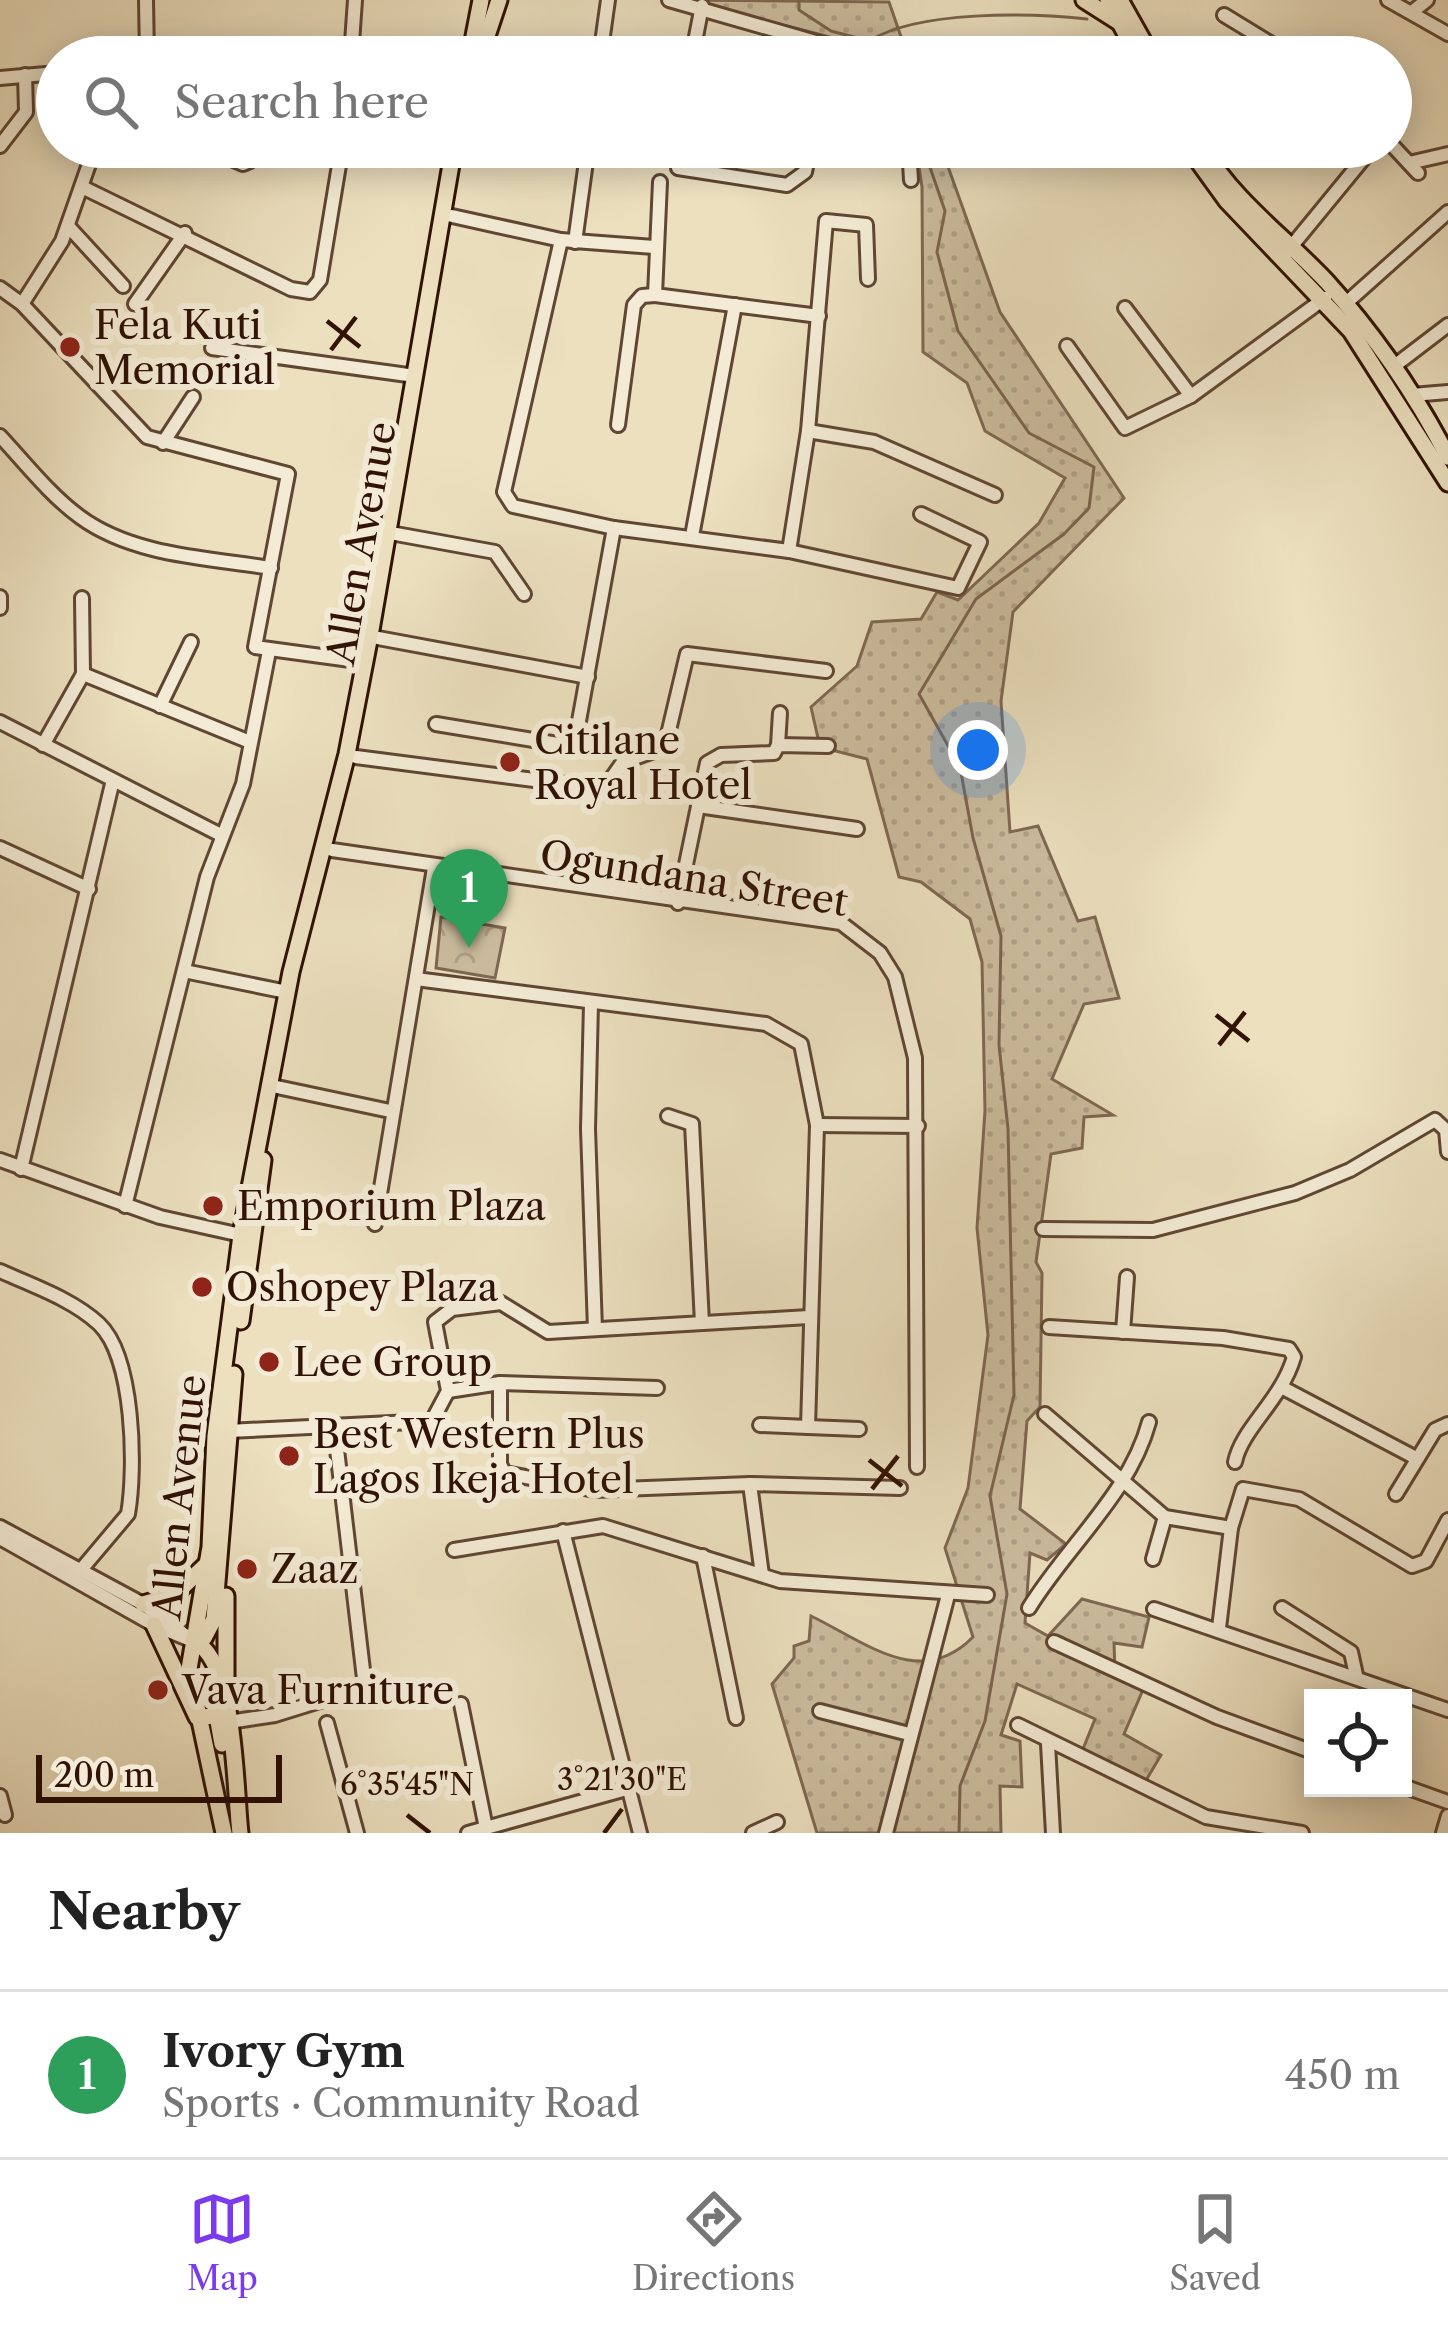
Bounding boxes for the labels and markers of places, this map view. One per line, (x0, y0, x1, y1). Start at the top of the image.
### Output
place label: Fela Kuti Memorial (94, 301, 275, 394)
marker: Fela Kuti Memorial (57, 334, 83, 360)
place label: Citilane Royal Hotel (534, 716, 752, 809)
marker: Citilane Royal Hotel (497, 749, 523, 775)
pin: 1 (430, 849, 508, 948)
place label: Emporium Plaza (237, 1182, 546, 1230)
marker: Emporium Plaza (200, 1193, 226, 1219)
place label: Oshopey Plaza (226, 1263, 499, 1311)
marker: Oshopey Plaza (189, 1274, 215, 1300)
place label: Lee Group (293, 1338, 492, 1386)
marker: Lee Group (256, 1349, 282, 1375)
place label: Best Western Plus Lagos Ikeja Hotel (313, 1410, 645, 1503)
marker: Best Western Plus Lagos Ikeja Hotel (276, 1443, 302, 1469)
place label: Zaaz (271, 1545, 359, 1593)
marker: Zaaz (234, 1556, 260, 1582)
place label: Vava Furniture (181, 1666, 454, 1714)
marker: Vava Furniture (145, 1677, 171, 1703)

